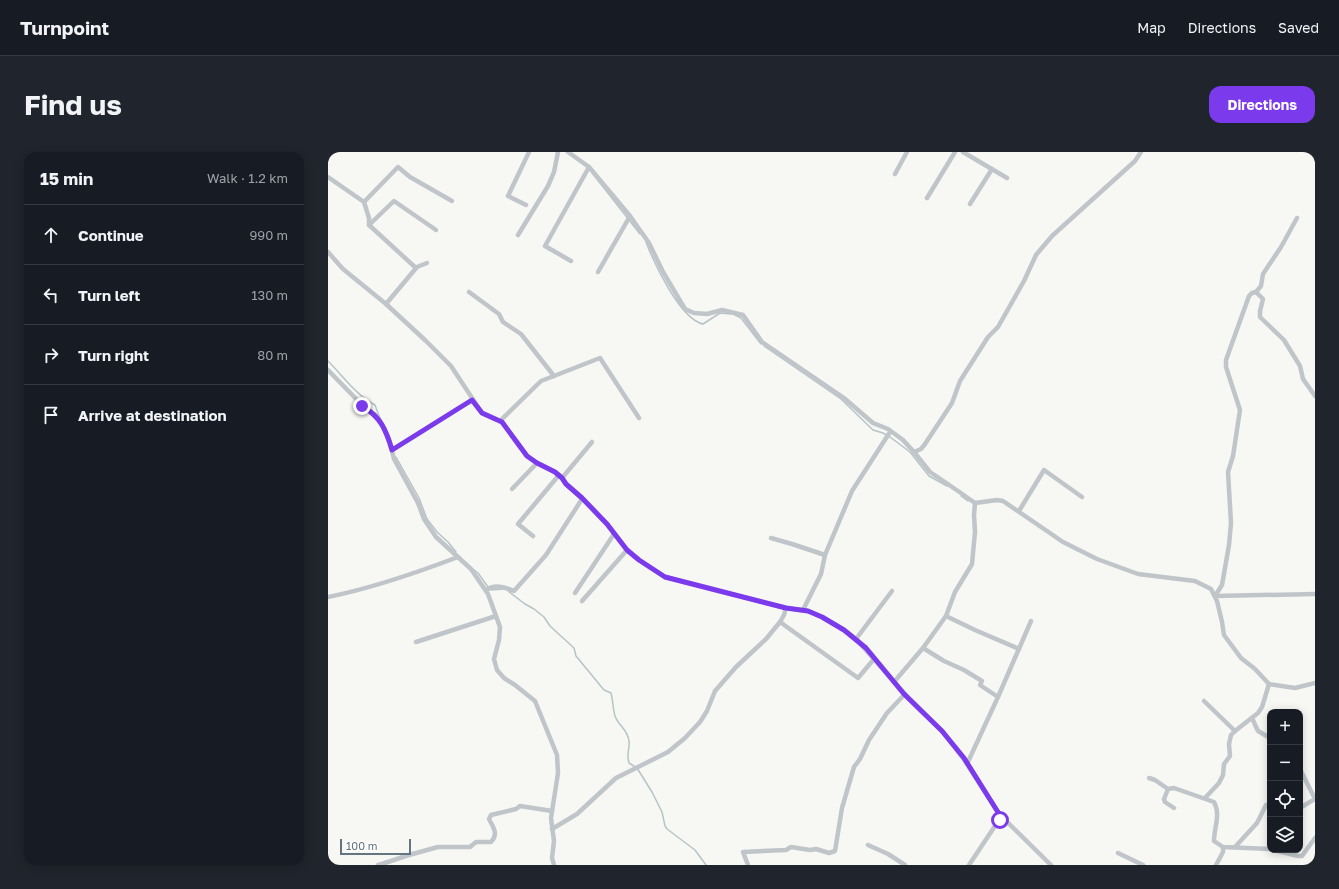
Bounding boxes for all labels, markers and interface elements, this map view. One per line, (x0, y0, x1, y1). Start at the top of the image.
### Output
text: Turnpoint (20, 16, 109, 39)
text: Map (1137, 19, 1166, 36)
text: Directions (1188, 19, 1256, 36)
text: Saved (1278, 19, 1319, 36)
button: Directions (1209, 86, 1315, 123)
text: Find us (24, 88, 122, 121)
text: 15 min (40, 168, 93, 189)
text: Walk · 1.2 km (207, 170, 288, 186)
icon: ahead (40, 224, 62, 246)
text: Continue (78, 226, 144, 244)
text: 990 m (249, 227, 288, 243)
icon: left (40, 284, 62, 306)
text: Turn left (78, 286, 140, 304)
text: 130 m (251, 287, 288, 303)
icon: right (40, 344, 62, 366)
text: Turn right (78, 346, 149, 364)
text: 80 m (257, 347, 288, 363)
route end (353, 397, 371, 415)
icon: arrive (40, 404, 62, 426)
text: Arrive at destination (78, 406, 227, 424)
map controls (1267, 709, 1303, 853)
button: + (1267, 709, 1303, 745)
button: − (1267, 745, 1303, 781)
button: locate (1267, 781, 1303, 817)
route start (991, 811, 1009, 829)
button: layers (1267, 817, 1303, 853)
scale bar (340, 837, 411, 856)
text: 100 m (346, 839, 377, 852)

